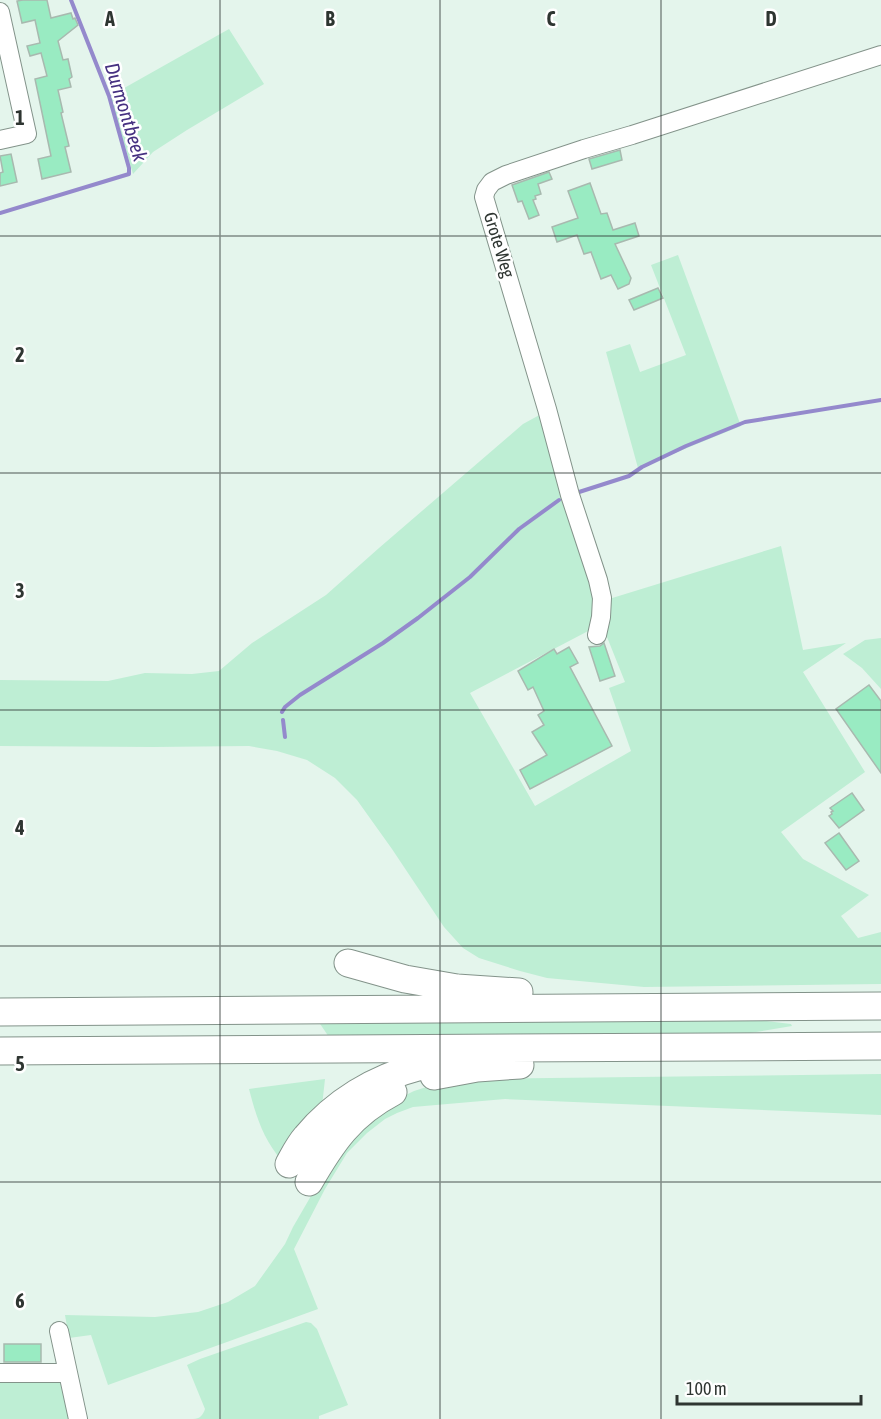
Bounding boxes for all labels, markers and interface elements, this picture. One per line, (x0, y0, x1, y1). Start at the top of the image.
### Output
text: A (104, 7, 115, 30)
text: B (325, 7, 335, 30)
text: C (547, 7, 556, 30)
text: D (765, 7, 777, 30)
water label: Durmontbeek (101, 60, 152, 164)
text: 1 (15, 106, 25, 129)
street label: Grote Weg (480, 210, 519, 280)
text: 2 (15, 343, 25, 366)
text: 3 (15, 579, 25, 602)
text: 4 (14, 816, 25, 839)
text: 5 (15, 1052, 25, 1075)
text: 6 (15, 1289, 25, 1312)
scale bar (677, 1368, 862, 1406)
text: 100 m (686, 1378, 727, 1399)

